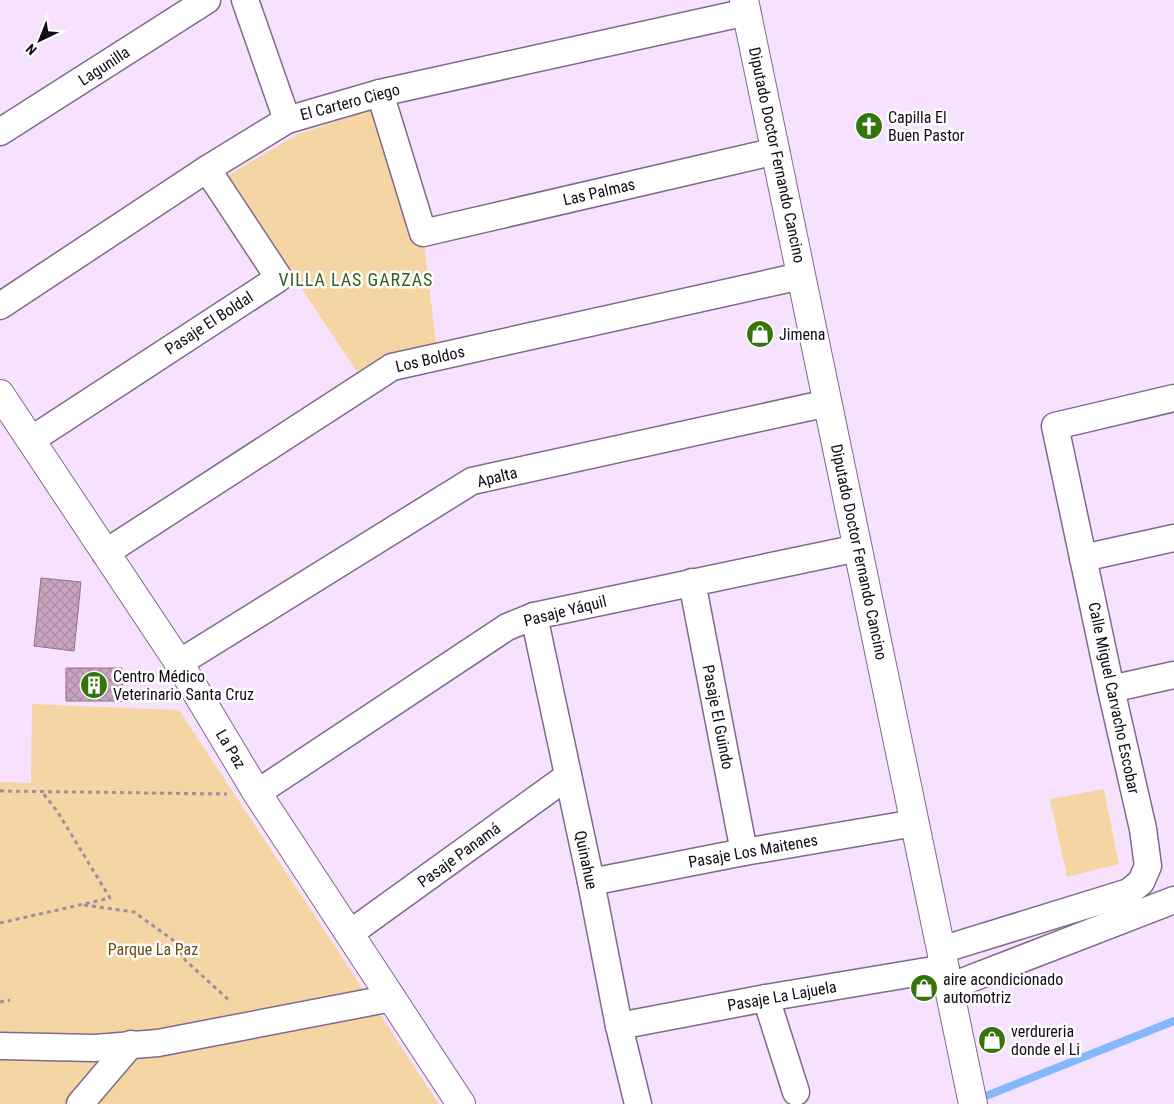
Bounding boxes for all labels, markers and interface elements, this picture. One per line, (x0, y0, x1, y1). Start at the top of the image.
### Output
north arrow (15, 15, 65, 65)
text: N (23, 41, 40, 58)
street label: Lagunilla (75, 42, 133, 90)
street label: Diputado Doctor Fernando Cancino (745, 45, 809, 265)
street label: El Cartero Ciego (298, 80, 402, 124)
place label: Capilla El Buen Pastor (888, 108, 965, 145)
church icon: Capilla El Buen Pastor (854, 111, 884, 141)
street label: Las Palmas (561, 174, 637, 210)
district label: VILLA LAS GARZAS (279, 269, 433, 290)
street label: Pasaje El Boldal (161, 287, 257, 359)
shop icon: Jimena (745, 319, 775, 349)
place label: Jimena (779, 325, 825, 344)
street label: Los Boldos (394, 342, 466, 376)
street label: Diputado Doctor Fernando Cancino (827, 442, 891, 662)
street label: Apalta (475, 463, 519, 491)
street label: Pasaje Yáquil (522, 592, 608, 630)
street label: Calle Miguel Carvacho Escobar (1084, 600, 1144, 796)
street label: Pasaje El Guindo (699, 663, 737, 771)
place label: Centro Médico Veterinario Santa Cruz (113, 667, 254, 704)
building icon: Centro Médico Veterinario Santa Cruz (79, 670, 109, 700)
street label: La Paz (212, 726, 250, 772)
street label: Pasaje Panamá (414, 819, 504, 891)
street label: Quinahue (571, 829, 601, 891)
street label: Pasaje Los Maitenes (687, 830, 819, 872)
park label: Parque La Paz (108, 940, 198, 959)
place label: aire acondicionado automotriz (943, 970, 1063, 1007)
shop icon: aire acondicionado automotriz (909, 973, 939, 1003)
street label: Pasaje La Lajuela (726, 977, 838, 1015)
place label: verdureria donde el Li (1011, 1022, 1080, 1059)
shop icon: verdureria donde el Li (977, 1025, 1007, 1055)

